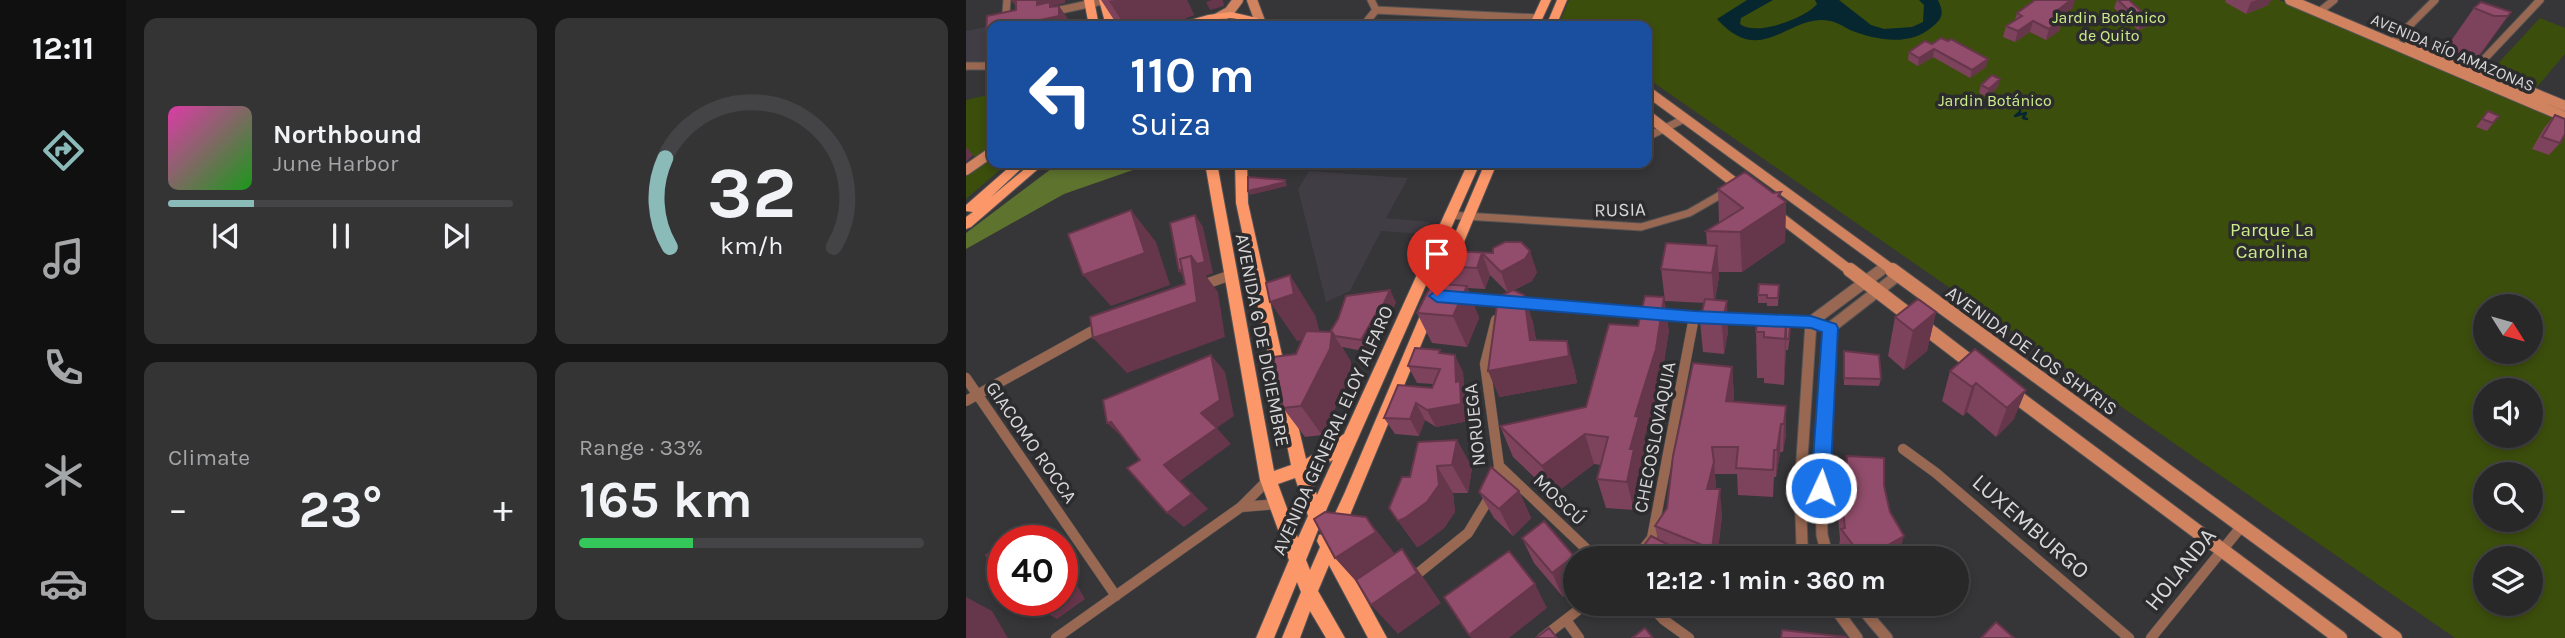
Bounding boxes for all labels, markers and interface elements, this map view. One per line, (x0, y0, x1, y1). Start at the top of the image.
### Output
park label: Jardin Botánico de Quito (2052, 8, 2166, 45)
street label: AVENIDA RÍO AMAZONAS (2368, 9, 2537, 96)
text: 12:11 (32, 30, 94, 67)
text: 110 m (1130, 47, 1255, 104)
icon: left (1015, 49, 1106, 140)
park label: Jardin Botánico (1938, 91, 2052, 110)
text: Suiza (1130, 106, 1211, 143)
text: Northbound (273, 119, 422, 150)
icon: directions (39, 126, 88, 175)
text: June Harbor (273, 150, 398, 177)
text: 32 (707, 150, 796, 235)
street label: RUSIA (1594, 199, 1646, 221)
icon: previous (207, 217, 245, 255)
icon: pause (322, 217, 360, 255)
icon: next (437, 217, 475, 255)
park label: Parque La Carolina (2230, 219, 2314, 263)
pin (1407, 224, 1467, 296)
text: km/h (720, 231, 783, 260)
street label: AVENIDA 6 DE DICIEMBRE (1231, 232, 1294, 449)
icon: music (39, 234, 88, 283)
icon: arrive (1418, 235, 1456, 273)
street label: AVENIDA DE LOS SHYRIS (1942, 281, 2121, 420)
north arrow (2473, 294, 2543, 364)
map controls (2473, 294, 2543, 616)
street label: AVENIDA GENERAL ELOY ALFARO (1268, 302, 1398, 558)
icon: phone (39, 343, 88, 392)
street label: CHECOSLOVAQUIA (1630, 360, 1680, 515)
street label: GIACOMO ROCCA (981, 378, 1081, 508)
button: sound (2473, 378, 2543, 448)
street label: NORUEGA (1460, 382, 1490, 467)
text: Range · 33% (579, 434, 703, 461)
text: Climate (168, 444, 250, 471)
icon: climate (39, 451, 88, 500)
position arrow (1784, 451, 1858, 525)
button: search (2473, 462, 2543, 532)
street label: LUXEMBURGO (1967, 468, 2095, 584)
text: 165 km (579, 469, 753, 530)
street label: MOSCÚ (1529, 469, 1591, 530)
text: 23° (298, 479, 383, 540)
text: − (168, 487, 188, 532)
text: + (493, 487, 513, 532)
street label: HOLANDA (2139, 523, 2222, 616)
speed limit sign: 40 (987, 525, 1078, 616)
button: layers (2473, 546, 2543, 616)
icon: car (39, 559, 88, 608)
text: 12:12 · 1 min · 360 m (1646, 565, 1886, 596)

